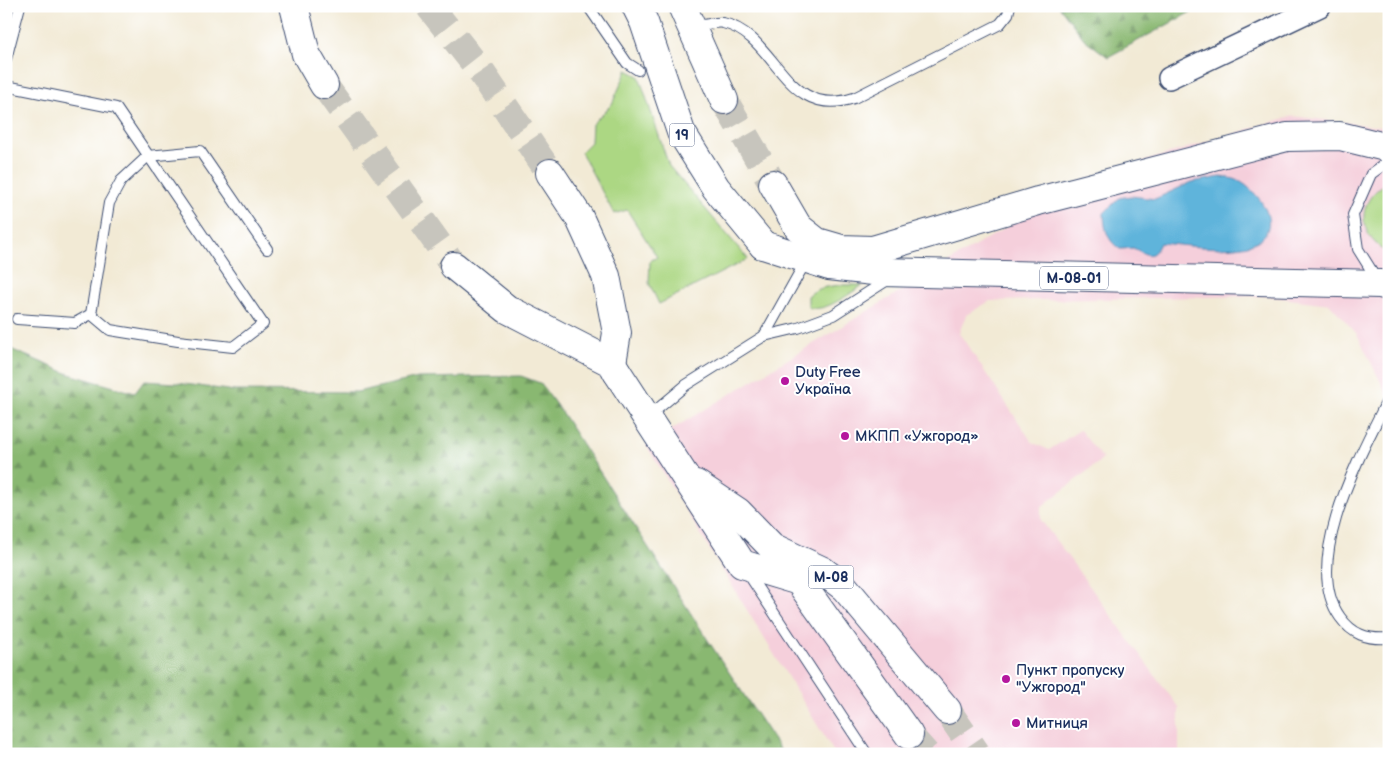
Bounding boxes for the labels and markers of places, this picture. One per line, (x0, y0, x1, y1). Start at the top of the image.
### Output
place label: Duty Free Україна (795, 363, 861, 399)
marker: Duty Free Україна (779, 375, 791, 387)
place label: МКПП «Ужгород» (855, 427, 979, 446)
marker: МКПП «Ужгород» (839, 430, 851, 442)
place label: Пункт пропуску "Ужгород" (1016, 661, 1125, 697)
marker: Пункт пропуску "Ужгород" (1000, 673, 1012, 685)
place label: Митниця (1026, 714, 1088, 733)
marker: Митниця (1010, 717, 1022, 729)

